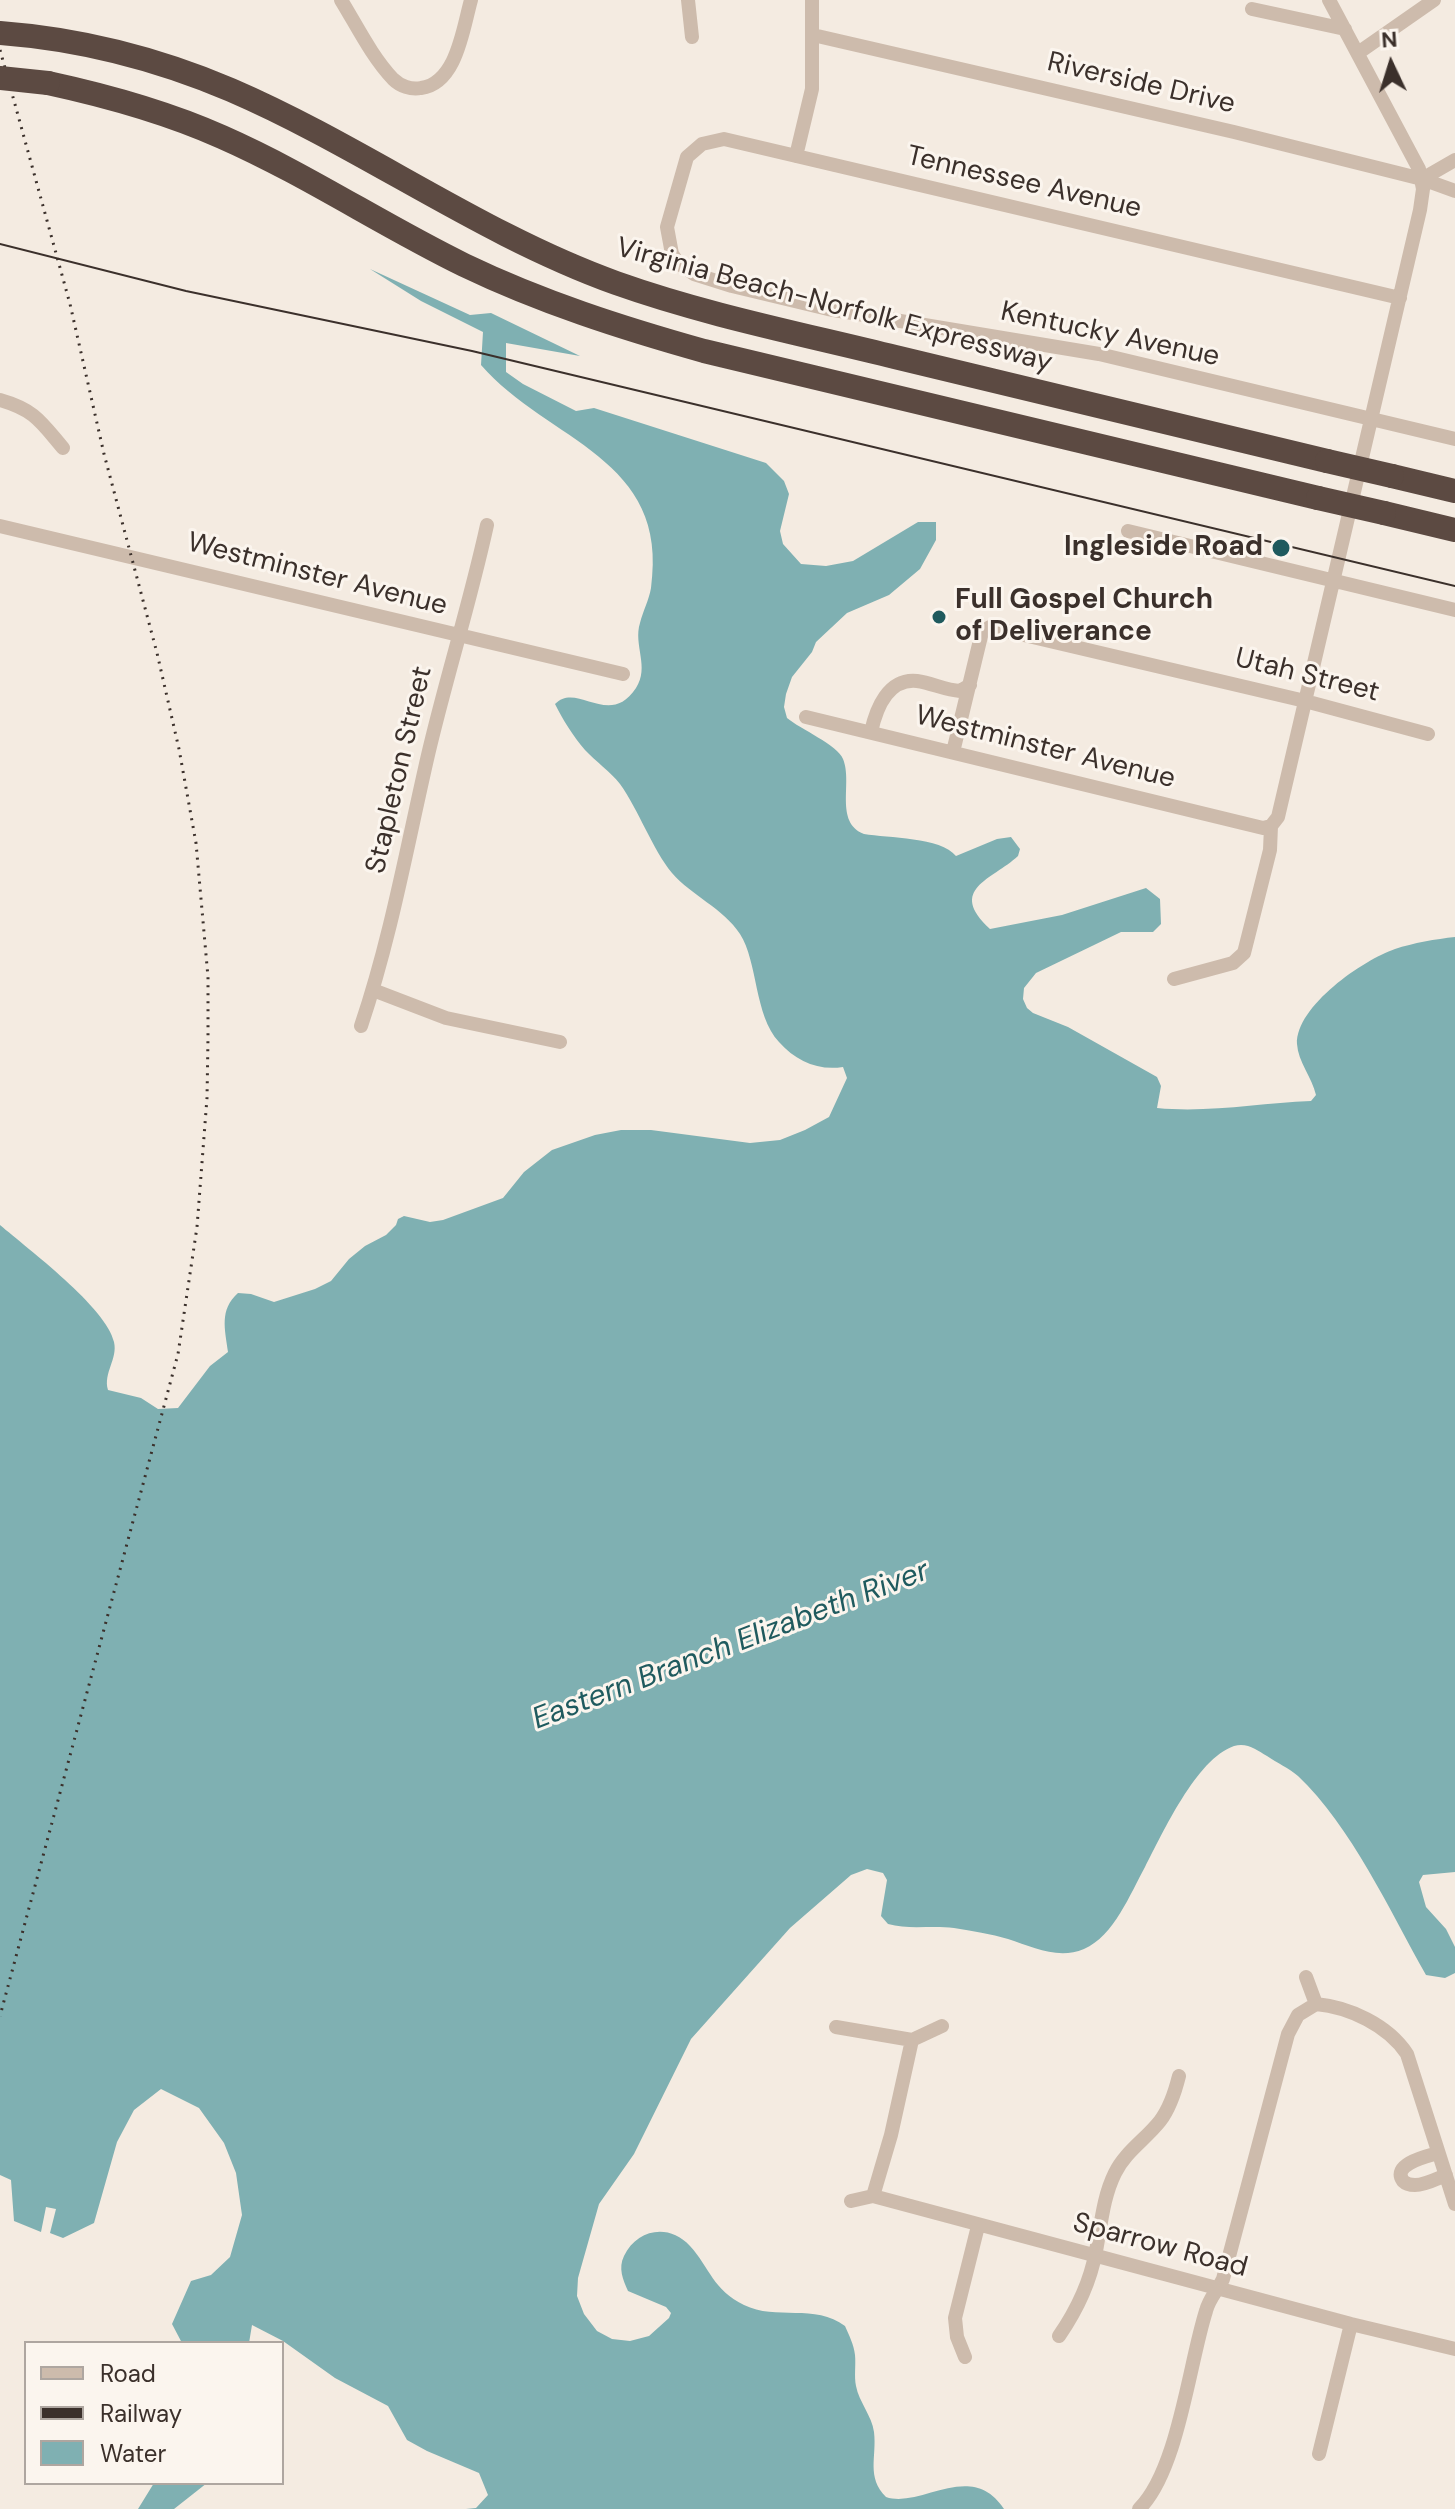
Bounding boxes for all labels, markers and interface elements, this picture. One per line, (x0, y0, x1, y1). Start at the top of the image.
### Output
north arrow (1351, 24, 1431, 104)
text: N (1380, 25, 1398, 55)
street label: Riverside Drive (1044, 46, 1238, 122)
street label: Tennessee Avenue (903, 140, 1145, 226)
street label: Virginia Beach-Norfolk Expressway (612, 232, 1056, 380)
street label: Kentucky Avenue (998, 295, 1222, 375)
street label: Westminster Avenue (184, 526, 450, 624)
place label: Ingleside Road (1064, 531, 1263, 565)
marker: Ingleside Road (1270, 537, 1292, 559)
place label: Full Gospel Church of Deliverance (955, 584, 1213, 650)
marker: Full Gospel Church of Deliverance (930, 608, 948, 626)
street label: Utah Street (1231, 642, 1383, 710)
street label: Stapleton Street (360, 663, 440, 877)
street label: Westminster Avenue (912, 699, 1178, 797)
water label: Eastern Branch Elizabeth River (528, 1554, 934, 1738)
street label: Sparrow Road (1069, 2207, 1251, 2285)
legend (24, 2341, 284, 2485)
text: Road (100, 2358, 156, 2389)
text: Railway (100, 2398, 182, 2429)
text: Water (100, 2438, 166, 2469)

